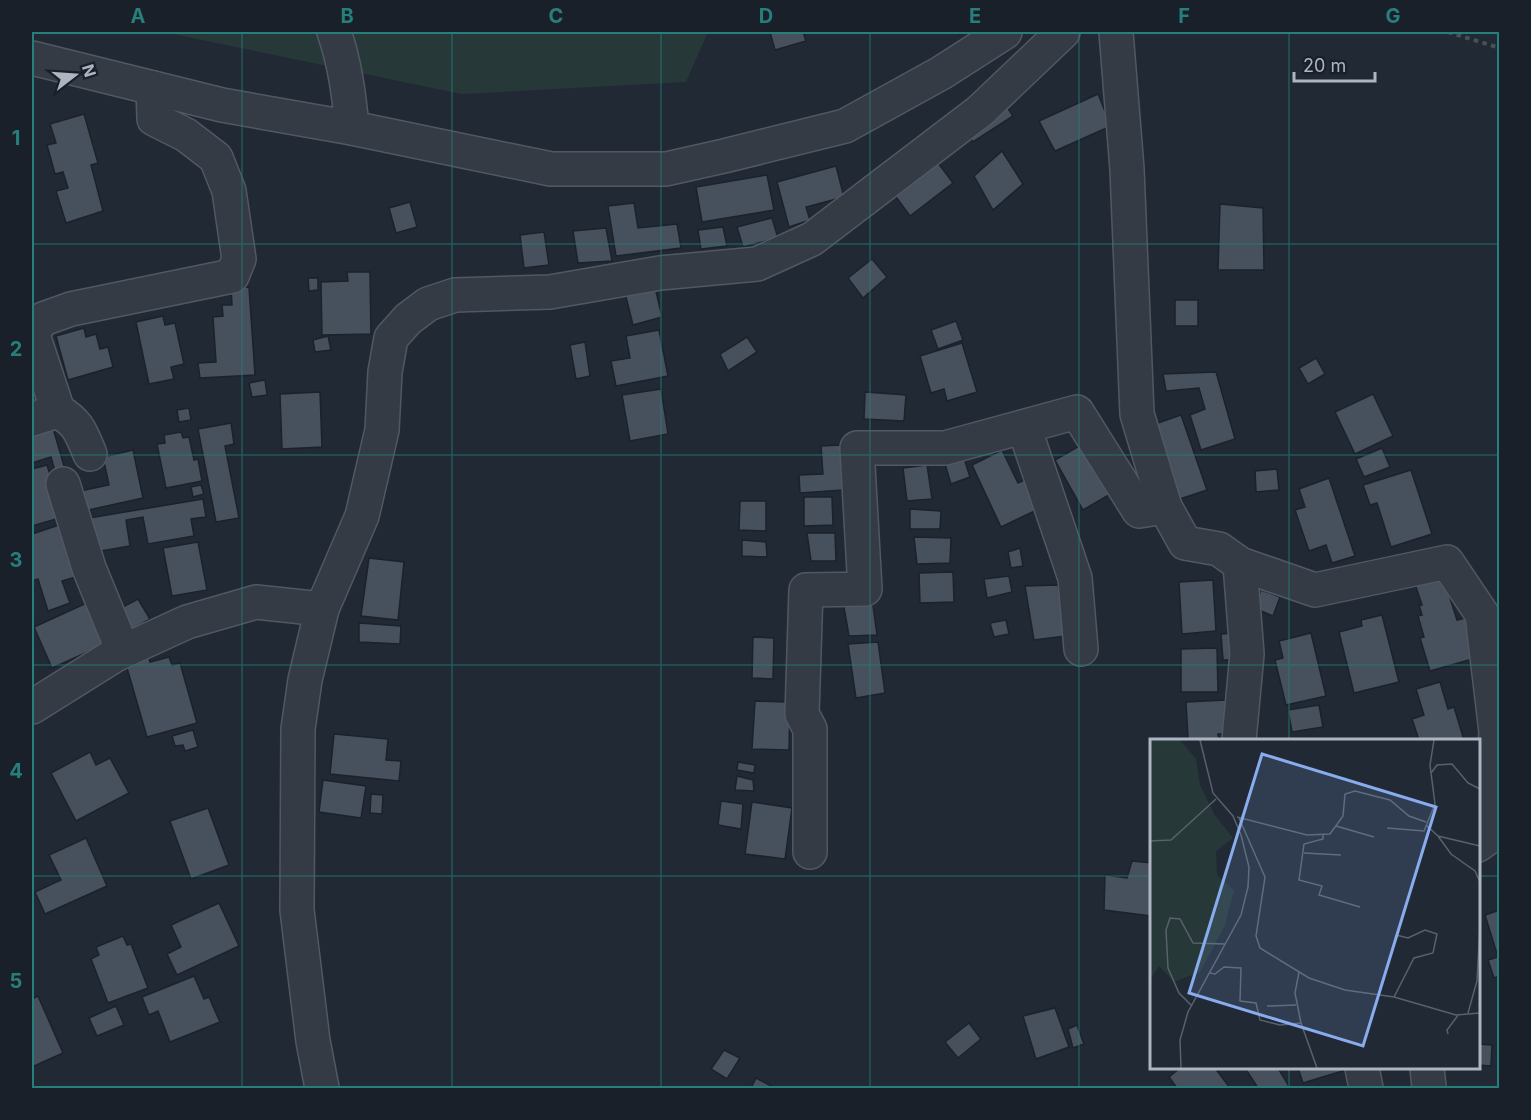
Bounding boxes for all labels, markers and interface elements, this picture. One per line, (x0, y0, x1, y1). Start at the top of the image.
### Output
text: A (131, 4, 146, 28)
text: B (340, 4, 354, 28)
text: C (549, 4, 563, 28)
text: D (759, 4, 773, 28)
text: E (969, 4, 981, 28)
text: F (1178, 4, 1190, 28)
text: G (1385, 4, 1401, 28)
north arrow (45, 45, 105, 105)
scale bar (1294, 45, 1375, 83)
text: 20 m (1303, 55, 1346, 76)
text: N (78, 62, 101, 79)
text: 1 (12, 126, 20, 150)
text: 2 (10, 337, 22, 361)
text: 3 (10, 548, 22, 572)
inset map (1150, 739, 1480, 1069)
text: 4 (9, 759, 23, 783)
text: 5 (10, 969, 22, 993)

